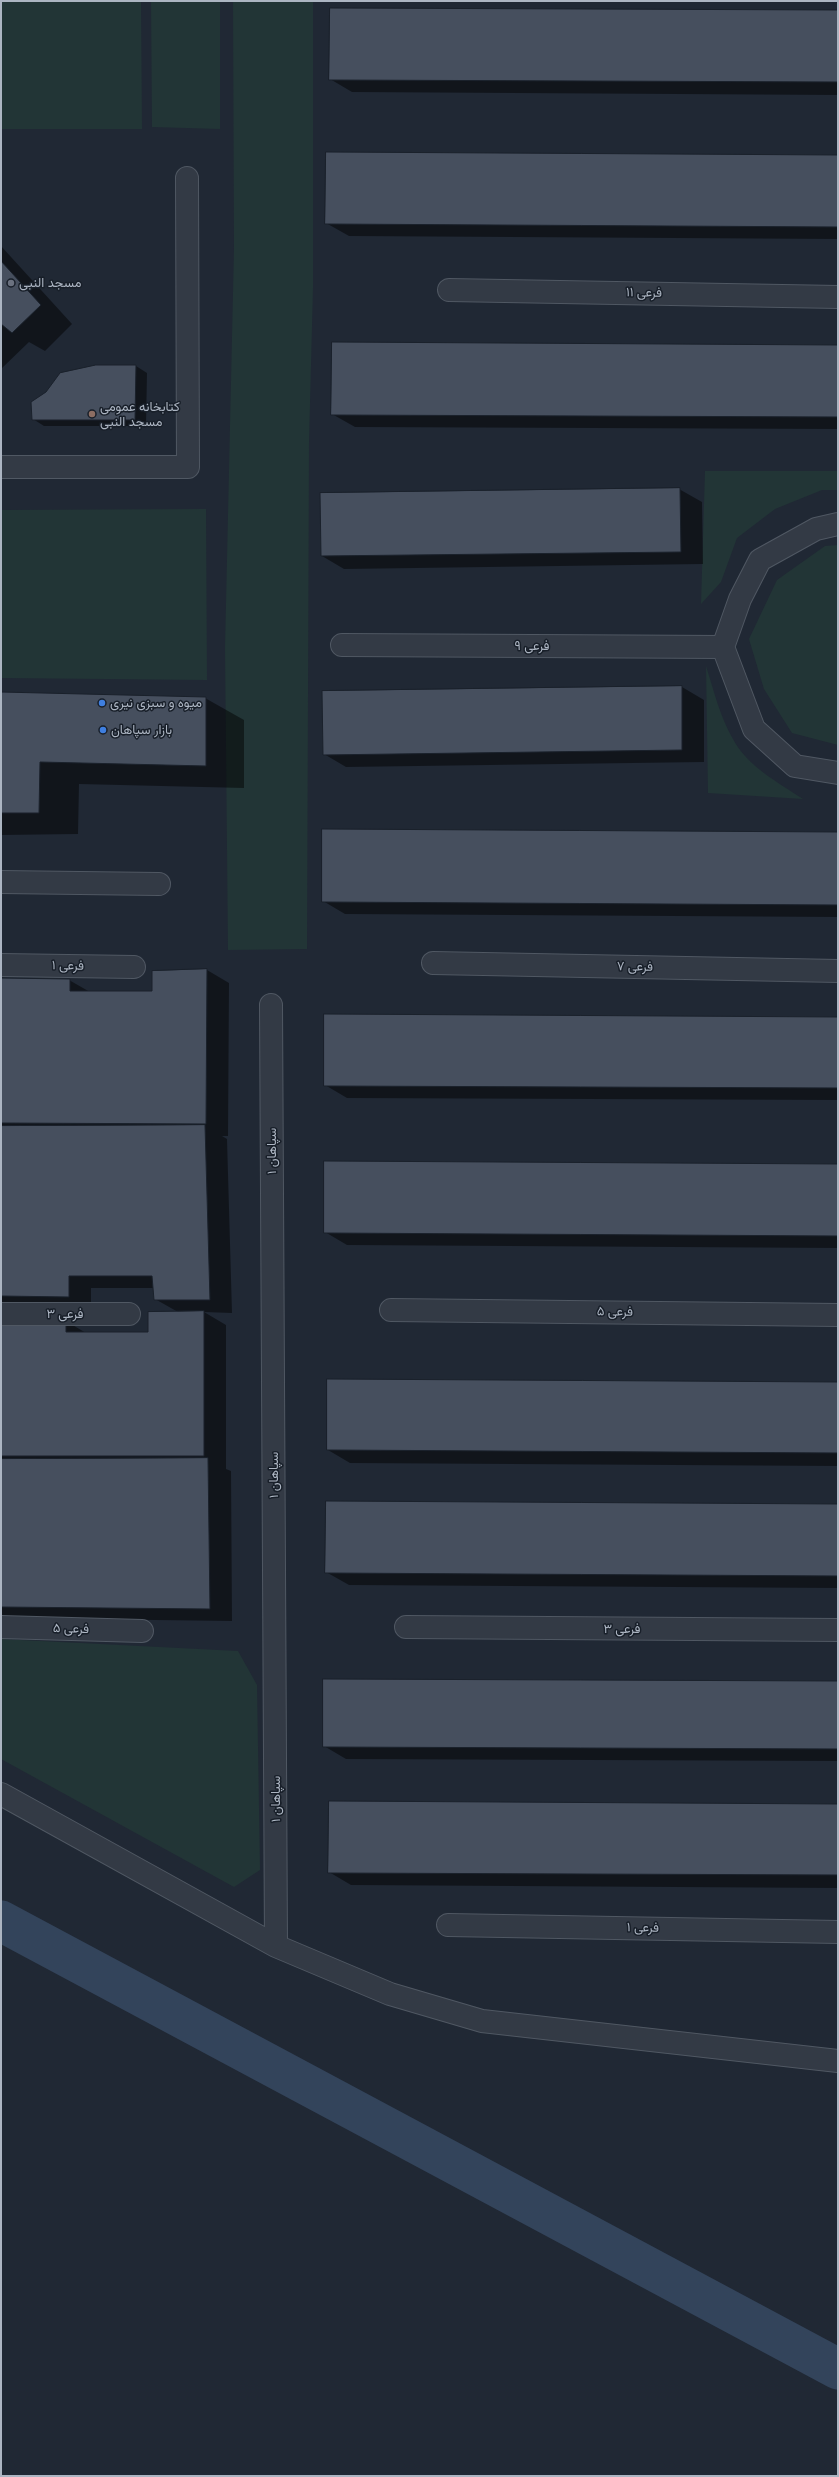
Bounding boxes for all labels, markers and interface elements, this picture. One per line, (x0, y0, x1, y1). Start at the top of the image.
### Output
place label: مسجد النبی (19, 275, 81, 291)
marker: مسجد النبی (6, 278, 16, 288)
street label: فرعی ۱۱ (626, 285, 662, 301)
place label: کتابخانه عمومی مسجد النبی (100, 399, 180, 430)
marker: کتابخانه عمومی مسجد النبی (87, 409, 97, 419)
street label: فرعی ۹ (515, 638, 549, 654)
place label: میوه و سبزی نیری (110, 695, 202, 711)
marker: میوه و سبزی نیری (97, 698, 107, 708)
place label: بازار سپاهان (111, 722, 172, 738)
marker: بازار سپاهان (98, 725, 108, 735)
street label: فرعی ۱ (52, 958, 84, 974)
street label: فرعی ۷ (617, 959, 653, 975)
street label: سپاهان ۱ (264, 1128, 280, 1174)
street label: فرعی ۵ (597, 1304, 633, 1320)
street label: فرعی ۳ (46, 1306, 84, 1322)
street label: سپاهان ۱ (266, 1452, 282, 1498)
street label: فرعی ۵ (53, 1621, 89, 1637)
street label: فرعی ۳ (603, 1621, 641, 1637)
street label: سپاهان ۱ (268, 1776, 284, 1822)
street label: فرعی ۱ (627, 1920, 659, 1936)

